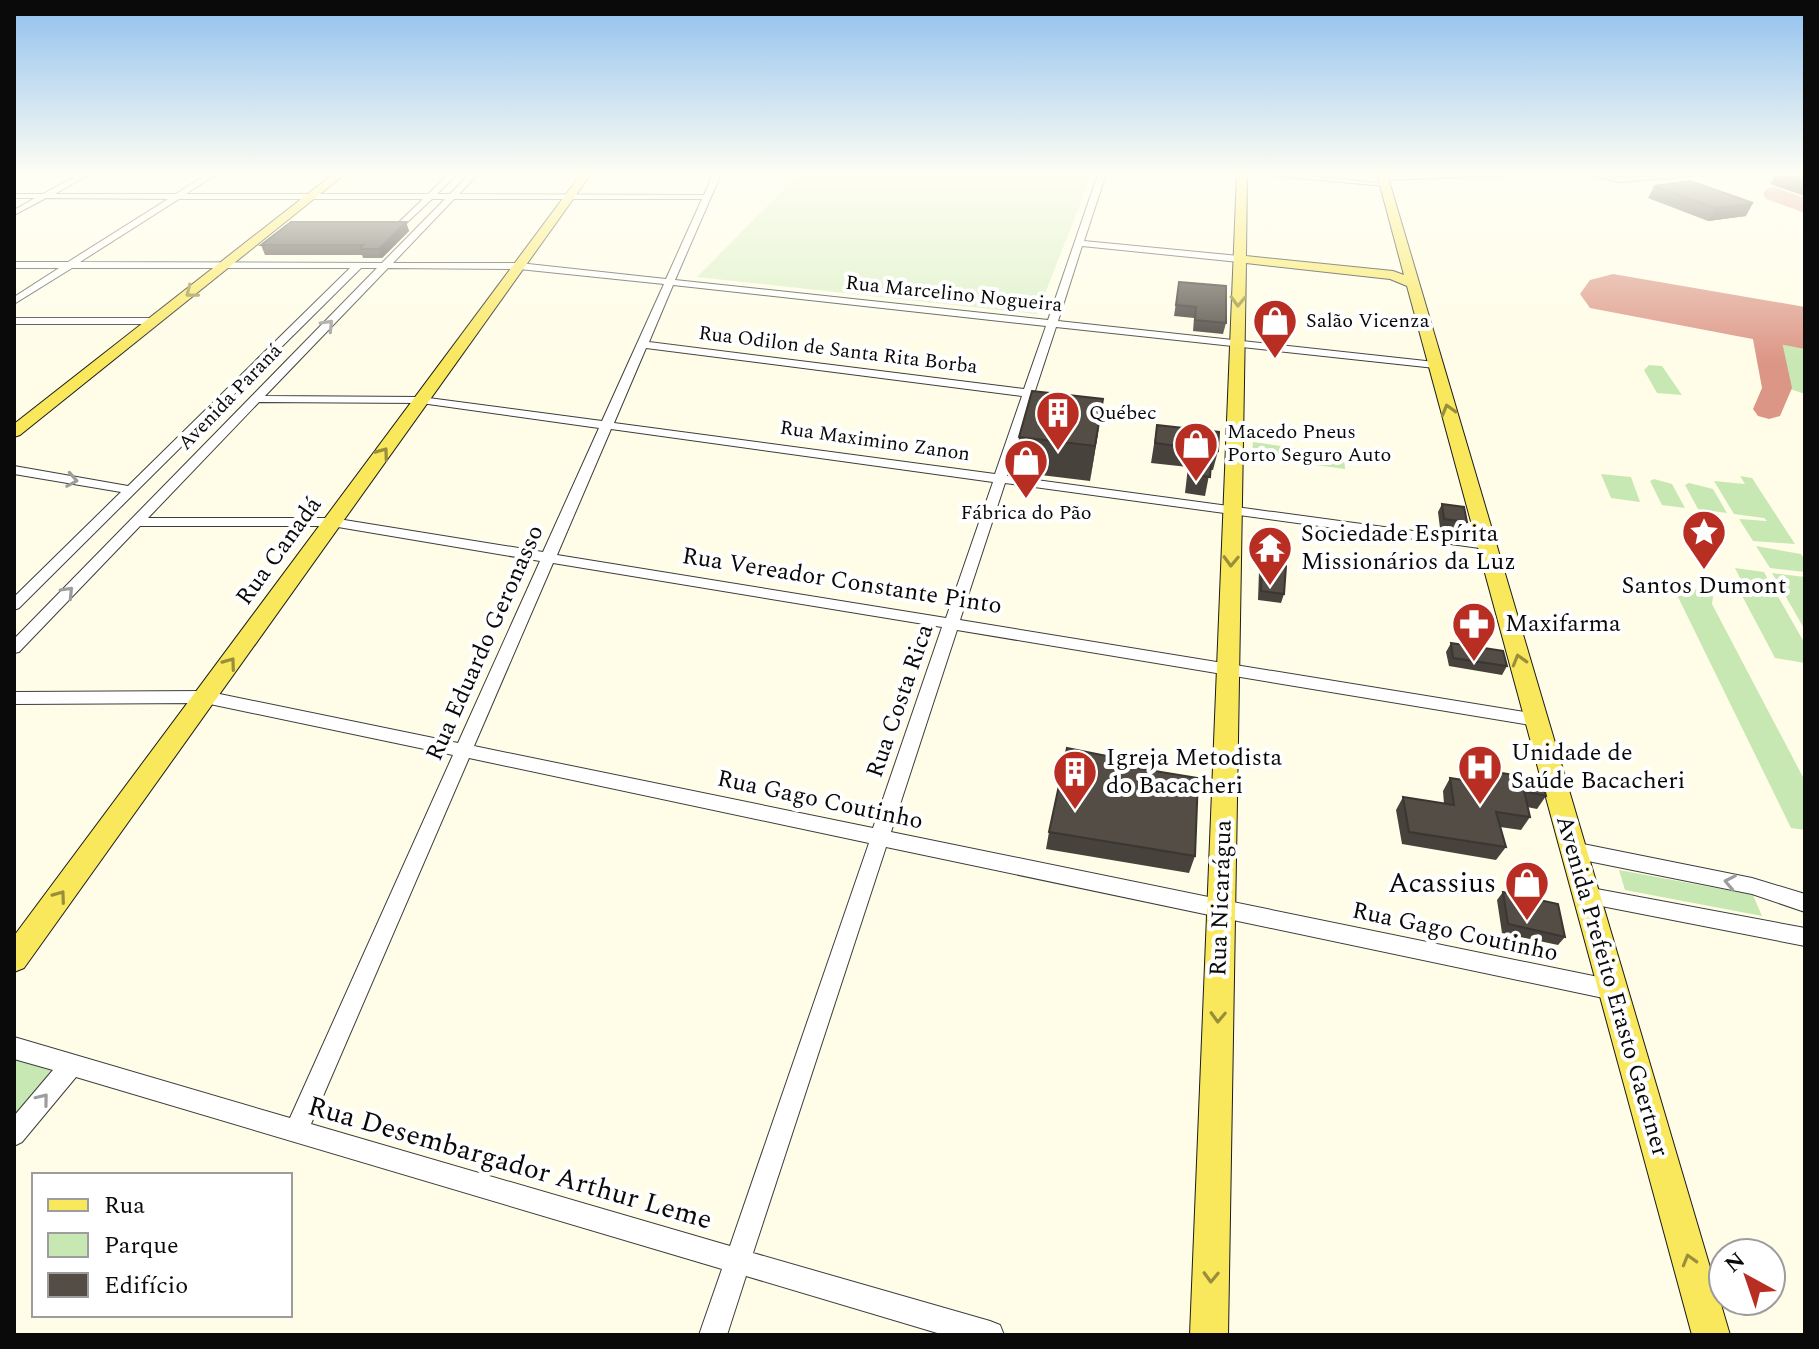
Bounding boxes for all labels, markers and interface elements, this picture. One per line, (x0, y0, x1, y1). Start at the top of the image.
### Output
street label: Rua Marcelino Nogueira (844, 268, 1064, 320)
one-way arrow (186, 282, 200, 297)
one-way arrow (1229, 295, 1247, 308)
shop icon: Salão Vicenza (1251, 297, 1299, 360)
place label: Salão Vicenza (1306, 306, 1430, 336)
street label: Rua Odilon de Santa Rita Borba (697, 318, 979, 382)
one-way arrow (318, 320, 333, 334)
street label: Avenida Paraná (171, 337, 289, 457)
building icon: Québec (1034, 389, 1082, 452)
place label: Québec (1089, 398, 1157, 428)
one-way arrow (1441, 403, 1457, 417)
street label: Rua Maximino Zanon (778, 413, 972, 469)
place label: Macedo Pneus Porto Seguro Auto (1227, 417, 1391, 470)
shop icon: Macedo Pneus Porto Seguro Auto (1172, 420, 1220, 483)
shop icon: Fábrica do Pão (1002, 437, 1050, 500)
one-way arrow (373, 447, 387, 461)
one-way arrow (66, 471, 79, 488)
street label: Rua Canadá (227, 489, 331, 613)
place label: Fábrica do Pão (960, 498, 1092, 528)
place icon: Santos Dumont (1680, 508, 1728, 571)
place label: Sociedade Espírita Missionários da Luz (1301, 516, 1516, 580)
street label: Rua Eduardo Geronasso (417, 519, 553, 767)
temple icon: Sociedade Espírita Missionários da Luz (1246, 524, 1294, 587)
street label: Rua Vereador Constante Pinto (680, 538, 1004, 624)
one-way arrow (1222, 555, 1239, 568)
place label: Santos Dumont (1622, 568, 1786, 604)
one-way arrow (59, 587, 74, 601)
pharmacy icon: Maxifarma (1450, 600, 1498, 663)
place label: Maxifarma (1505, 606, 1621, 642)
street label: Rua Costa Rica (857, 619, 943, 783)
one-way arrow (1512, 653, 1528, 667)
one-way arrow (220, 657, 234, 672)
place label: Unidade de Saúde Bacacheri (1511, 735, 1685, 799)
place label: Igreja Metodista do Bacacheri (1106, 740, 1282, 804)
hospital icon: Unidade de Saúde Bacacheri (1456, 743, 1504, 806)
building icon: Igreja Metodista do Bacacheri (1051, 748, 1099, 811)
street label: Rua Gago Coutinho (714, 761, 926, 839)
street label: Avenida Prefeito Erasto Gaertner (1546, 811, 1678, 1161)
street label: Rua Nicarágua (1200, 819, 1242, 977)
shop icon: Acassius (1503, 859, 1551, 922)
place label: Acassius (1388, 862, 1496, 905)
one-way arrow (1723, 874, 1737, 891)
one-way arrow (50, 890, 65, 904)
street label: Rua Gago Coutinho (1349, 893, 1561, 971)
one-way arrow (1209, 1011, 1226, 1024)
street label: Rua Desembargador Arthur Leme (303, 1085, 717, 1241)
one-way arrow (33, 1094, 48, 1109)
legend (32, 1173, 292, 1317)
text: Rua (104, 1188, 145, 1224)
text: Parque (104, 1228, 179, 1264)
north arrow (1707, 1237, 1787, 1317)
text: N (1718, 1244, 1753, 1281)
one-way arrow (1682, 1253, 1699, 1267)
text: Edifício (104, 1268, 188, 1304)
one-way arrow (1202, 1271, 1219, 1284)

